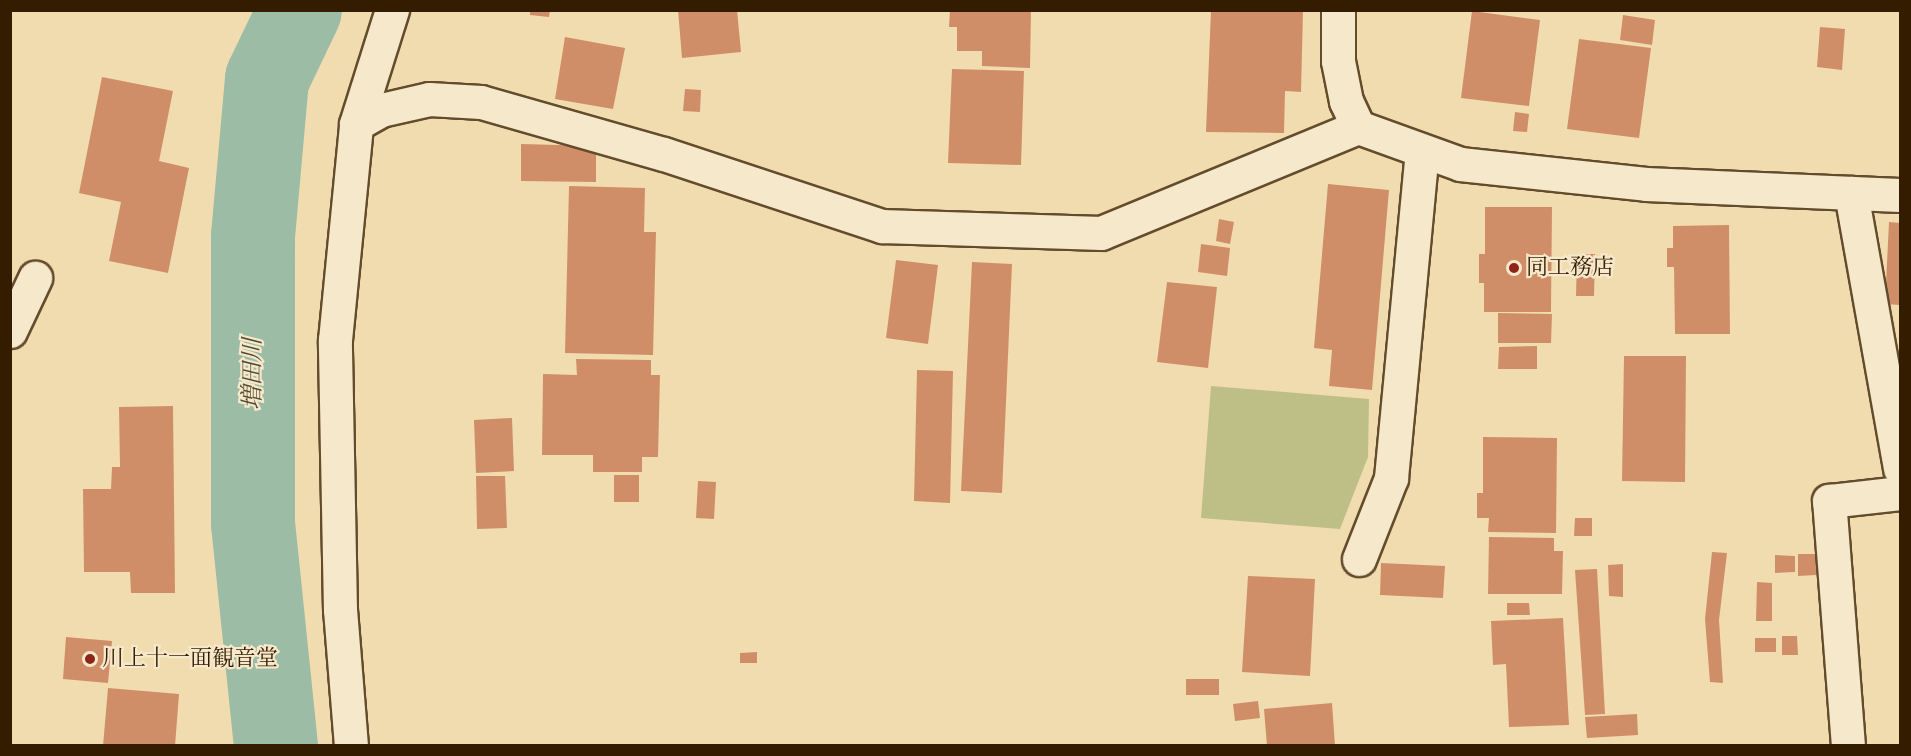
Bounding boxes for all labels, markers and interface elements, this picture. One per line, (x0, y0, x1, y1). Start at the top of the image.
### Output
place label: 同工務店 (1526, 255, 1614, 281)
marker: 同工務店 (1507, 261, 1521, 275)
water label: 増田川 (239, 338, 267, 410)
place label: 川上十一面観音堂 (102, 646, 278, 672)
marker: 川上十一面観音堂 (83, 652, 97, 666)

